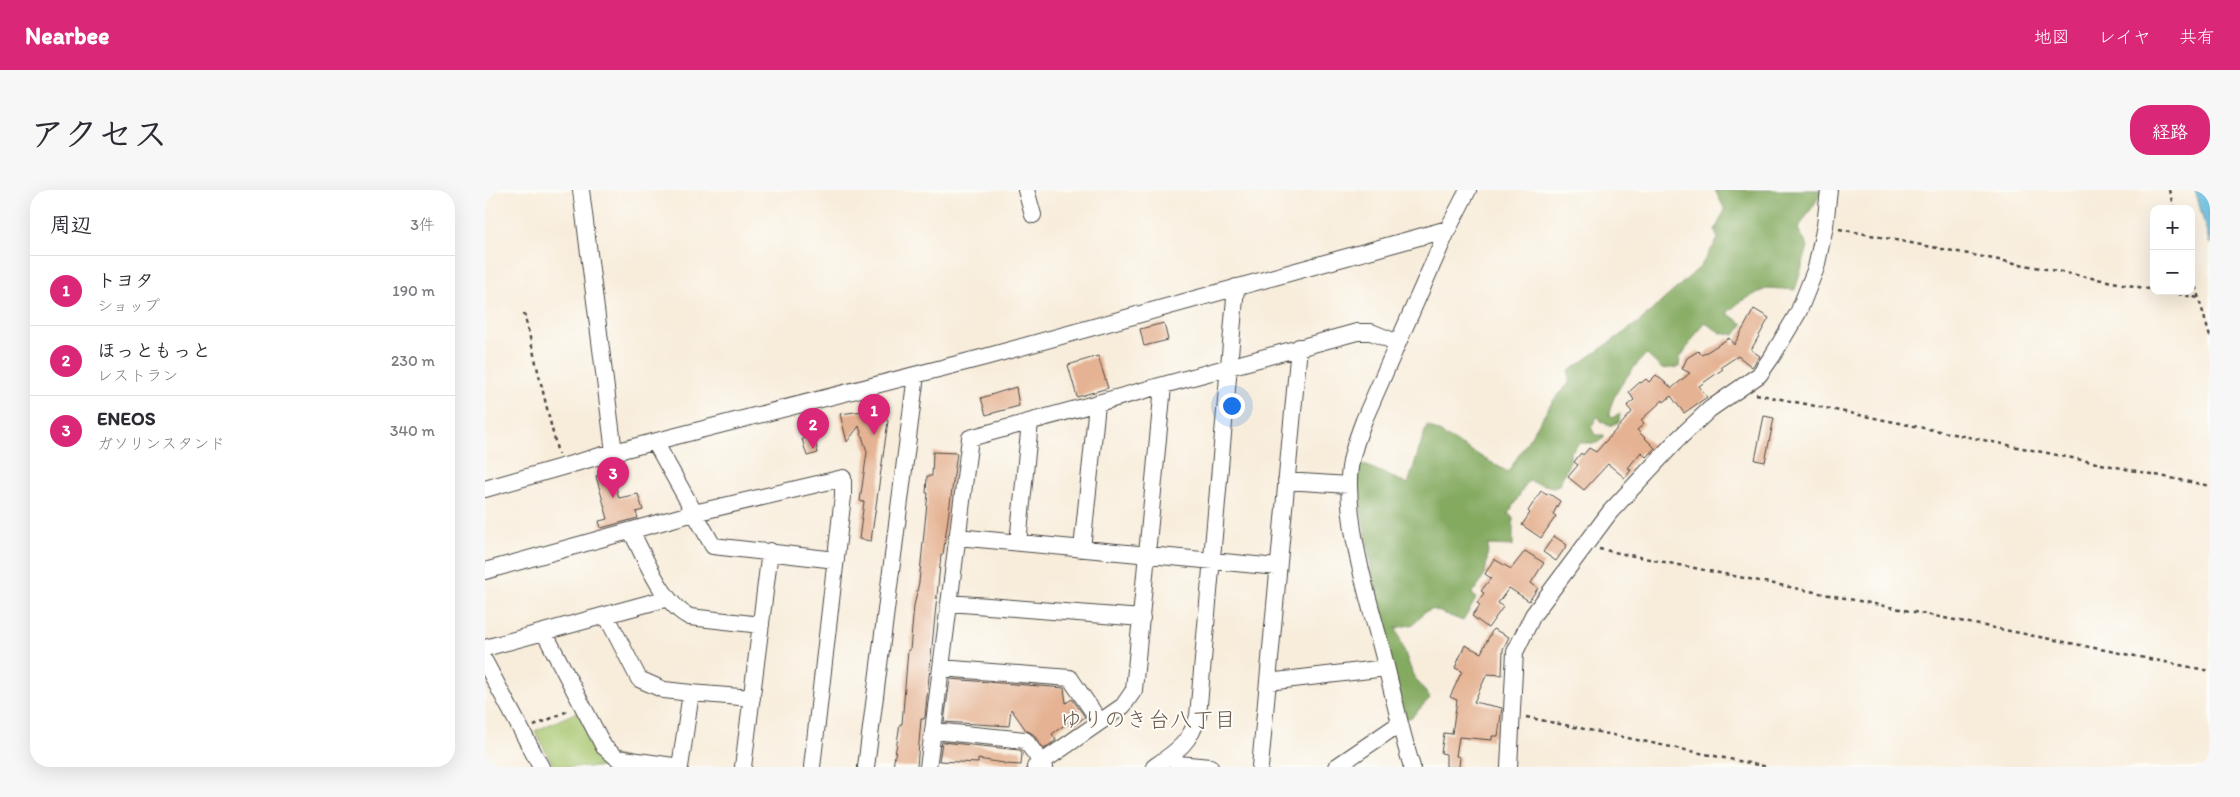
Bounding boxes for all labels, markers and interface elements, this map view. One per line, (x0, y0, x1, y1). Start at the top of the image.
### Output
text: Nearbee (25, 21, 109, 50)
text: 地図 (2034, 26, 2070, 48)
text: レイヤ (2098, 26, 2151, 48)
text: 共有 (2179, 26, 2215, 48)
button: 経路 (2130, 105, 2210, 155)
text: アクセス (30, 113, 168, 155)
map controls (2150, 205, 2195, 295)
button: + (2150, 205, 2195, 250)
text: 周辺 (50, 212, 92, 237)
text: 3件 (410, 215, 435, 234)
button: − (2150, 250, 2195, 295)
text: トヨタ (97, 269, 154, 292)
text: 1 (62, 281, 70, 300)
text: 190 m (392, 281, 435, 300)
text: ショップ (97, 296, 160, 315)
text: ほっともっと (97, 339, 211, 362)
text: 2 (62, 351, 70, 370)
text: 230 m (391, 351, 435, 370)
text: レストラン (97, 366, 178, 385)
your location (1219, 393, 1245, 419)
pin: 1 (858, 394, 890, 435)
text: ENEOS (97, 407, 155, 430)
pin: 2 (797, 408, 829, 449)
text: 3 (62, 421, 70, 440)
text: 340 m (390, 421, 435, 440)
text: ガソリンスタンド (97, 434, 225, 453)
pin: 3 (597, 457, 629, 498)
district label: ゆりのき台八丁目 (1060, 706, 1236, 733)

